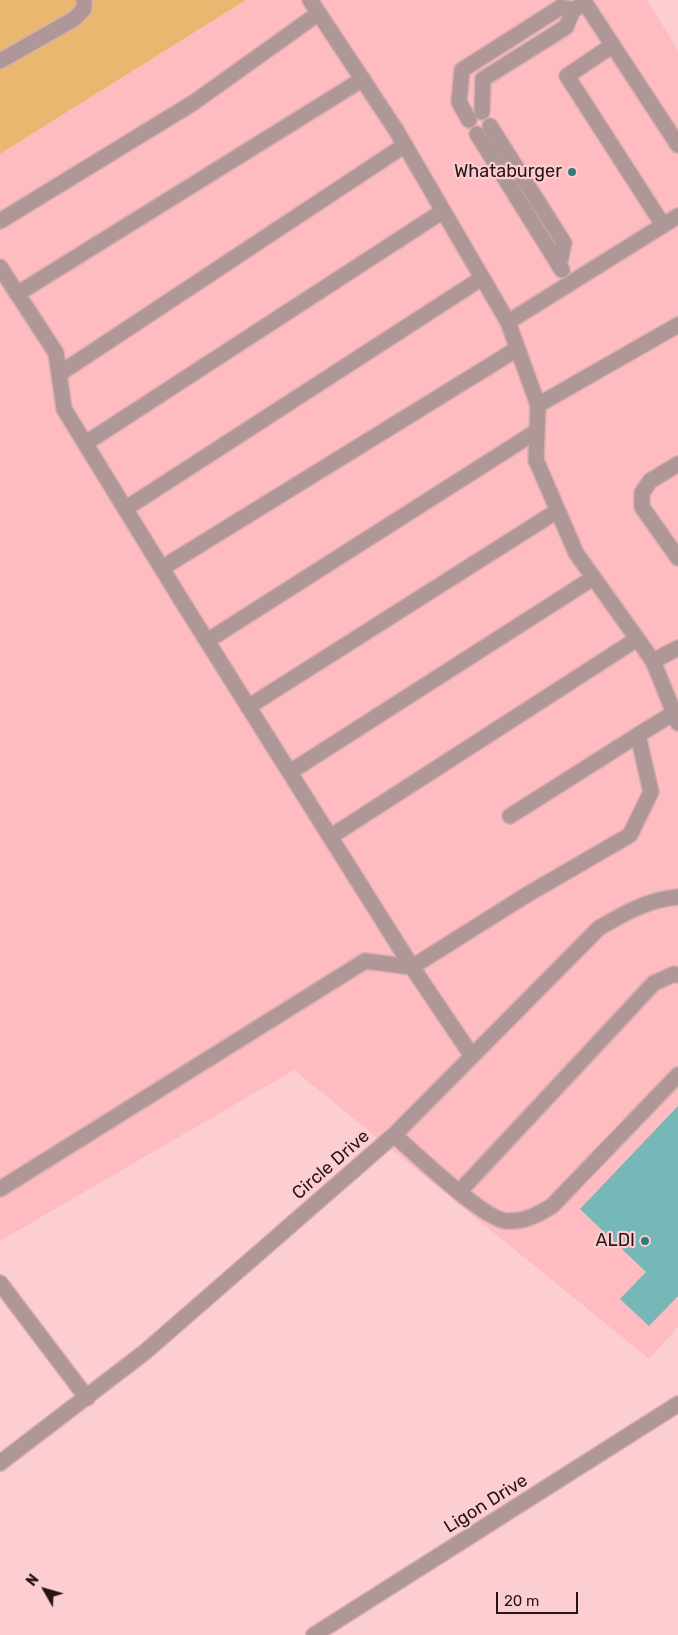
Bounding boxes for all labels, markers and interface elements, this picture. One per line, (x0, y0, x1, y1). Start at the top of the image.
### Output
place label: Whataburger (454, 161, 562, 183)
marker: Whataburger (566, 166, 578, 178)
street label: Circle Drive (288, 1126, 374, 1204)
place label: ALDI (595, 1230, 635, 1252)
marker: ALDI (639, 1235, 651, 1247)
street label: Ligon Drive (440, 1470, 532, 1538)
north arrow (20, 1565, 70, 1615)
text: N (23, 1571, 43, 1590)
scale bar (498, 1582, 580, 1614)
text: 20 m (504, 1592, 539, 1610)

